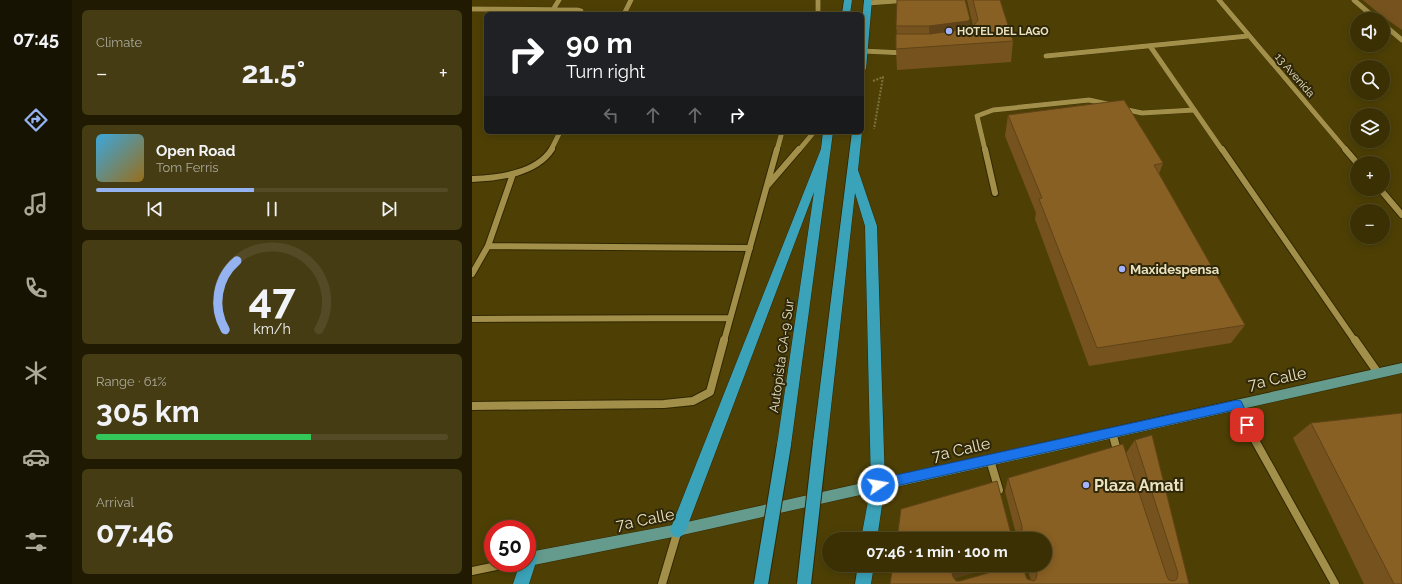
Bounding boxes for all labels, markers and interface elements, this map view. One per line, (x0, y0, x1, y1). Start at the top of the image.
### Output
map controls (1350, 12, 1390, 244)
button: sound (1350, 12, 1390, 52)
place label: HOTEL DEL LAGO (957, 25, 1049, 38)
marker: HOTEL DEL LAGO (944, 26, 954, 36)
text: 90 m (566, 27, 632, 60)
text: 07:45 (13, 28, 59, 49)
icon: right (500, 28, 552, 80)
text: Climate (96, 35, 142, 50)
street label: 13 Avenida (1272, 51, 1317, 100)
text: 21.5° (242, 55, 305, 90)
text: − (96, 60, 108, 86)
text: + (439, 60, 448, 86)
button: search (1350, 60, 1390, 100)
text: Turn right (566, 61, 645, 82)
icon: left (600, 104, 622, 126)
icon: ahead (642, 104, 664, 126)
icon: ahead (684, 104, 706, 126)
icon: right (726, 104, 748, 126)
icon: directions (22, 106, 50, 134)
button: layers (1350, 108, 1390, 148)
text: Open Road (156, 142, 236, 160)
button: + (1350, 156, 1390, 196)
text: Tom Ferris (156, 160, 219, 175)
icon: music (22, 190, 50, 218)
icon: previous (144, 198, 166, 220)
icon: pause (261, 198, 283, 220)
icon: next (378, 198, 400, 220)
button: − (1350, 204, 1390, 244)
place label: Maxidespensa (1130, 262, 1220, 277)
marker: Maxidespensa (1117, 264, 1127, 274)
icon: phone (22, 274, 50, 302)
text: 47 (248, 274, 296, 323)
street label: Autopista CA-9 Sur (766, 298, 797, 414)
text: km/h (253, 321, 291, 337)
icon: climate (22, 359, 50, 387)
street label: 7a Calle (1246, 363, 1308, 394)
text: Range · 61% (96, 374, 167, 389)
text: 305 km (96, 394, 200, 429)
pin (1230, 408, 1264, 442)
icon: arrive (1236, 414, 1258, 436)
street label: 7a Calle (930, 434, 992, 465)
icon: car (22, 443, 50, 471)
position arrow (857, 464, 899, 506)
place label: Plaza Amati (1094, 476, 1184, 495)
marker: Plaza Amati (1081, 480, 1091, 490)
text: Arrival (96, 495, 134, 510)
street label: 7a Calle (614, 505, 676, 534)
text: 07:46 (96, 515, 174, 550)
speed limit sign: 50 (484, 520, 536, 572)
icon: filters (22, 528, 50, 556)
text: 07:46 · 1 min · 100 m (866, 543, 1008, 561)

